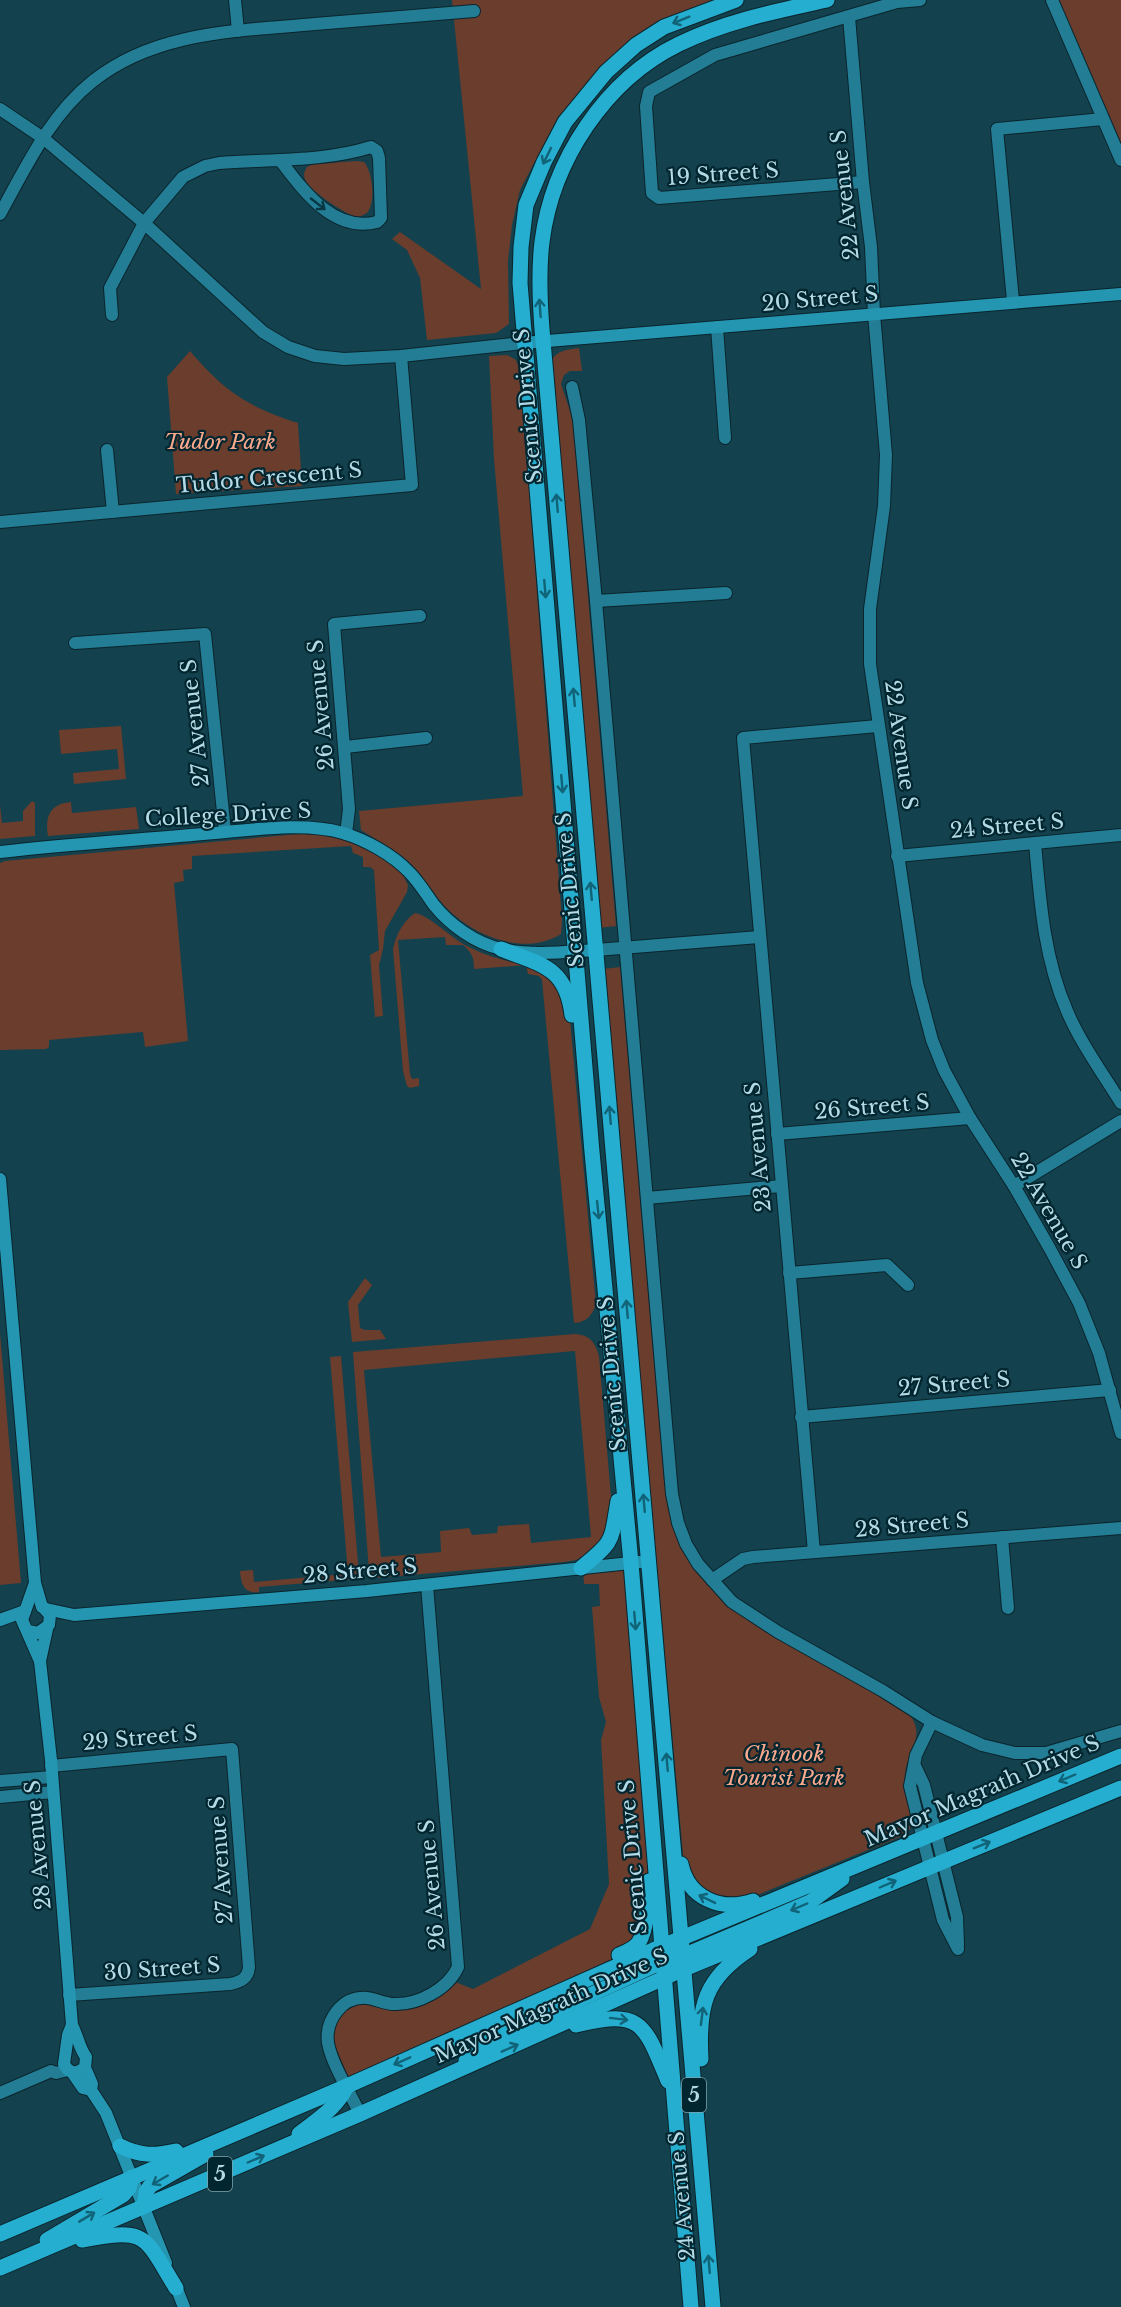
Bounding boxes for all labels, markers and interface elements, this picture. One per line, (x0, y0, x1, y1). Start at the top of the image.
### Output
one-way arrow (672, 16, 691, 27)
street label: 22 Avenue S (825, 129, 865, 261)
one-way arrow (540, 147, 552, 165)
street label: 19 Street S (666, 157, 780, 191)
one-way arrow (310, 197, 326, 210)
street label: 20 Street S (761, 281, 879, 317)
one-way arrow (535, 299, 546, 319)
street label: Scenic Drive S (508, 327, 548, 485)
park label: Tudor Park (164, 429, 276, 455)
street label: Tudor Crescent S (175, 457, 363, 499)
one-way arrow (551, 493, 562, 513)
one-way arrow (540, 579, 551, 599)
street label: 26 Avenue S (302, 639, 340, 771)
street label: 27 Avenue S (175, 658, 215, 788)
street label: 22 Avenue S (879, 679, 923, 811)
one-way arrow (569, 688, 580, 707)
one-way arrow (557, 773, 568, 793)
street label: College Drive S (144, 798, 312, 832)
street label: 24 Street S (949, 808, 1065, 844)
street label: Scenic Drive S (550, 811, 590, 969)
one-way arrow (585, 882, 596, 902)
street label: 23 Avenue S (739, 1081, 777, 1213)
street label: 26 Street S (813, 1089, 931, 1125)
one-way arrow (604, 1105, 615, 1125)
street label: 22 Avenue S (1005, 1148, 1093, 1274)
one-way arrow (593, 1200, 604, 1220)
street label: Scenic Drive S (592, 1295, 632, 1453)
one-way arrow (621, 1299, 632, 1319)
street label: 27 Street S (897, 1366, 1011, 1402)
one-way arrow (638, 1494, 649, 1514)
street label: 28 Street S (854, 1507, 970, 1543)
street label: 28 Street S (302, 1553, 418, 1589)
one-way arrow (630, 1611, 641, 1631)
street label: 29 Street S (81, 1720, 199, 1756)
street label: Mayor Magrath Drive S (860, 1730, 1104, 1852)
park label: Chinook Tourist Park (723, 1741, 845, 1791)
one-way arrow (661, 1752, 672, 1772)
one-way arrow (1058, 1773, 1077, 1784)
street label: Scenic Drive S (613, 1778, 653, 1936)
street label: 28 Avenue S (19, 1779, 57, 1911)
street label: 27 Avenue S (204, 1795, 238, 1925)
street label: 26 Avenue S (413, 1819, 451, 1951)
one-way arrow (973, 1839, 991, 1850)
one-way arrow (878, 1878, 896, 1890)
one-way arrow (699, 1892, 717, 1904)
one-way arrow (790, 1902, 808, 1913)
street label: Mayor Magrath Drive S (430, 1943, 672, 2069)
street label: 30 Street S (103, 1952, 221, 1986)
one-way arrow (697, 2006, 708, 2026)
one-way arrow (608, 2014, 628, 2025)
one-way arrow (500, 2041, 518, 2053)
one-way arrow (393, 2056, 411, 2068)
road number: 5 (682, 2078, 706, 2112)
street label: 24 Avenue S (663, 2130, 701, 2262)
one-way arrow (246, 2153, 264, 2164)
road number: 5 (208, 2157, 232, 2191)
one-way arrow (152, 2175, 169, 2187)
one-way arrow (78, 2210, 95, 2222)
one-way arrow (703, 2254, 714, 2274)

